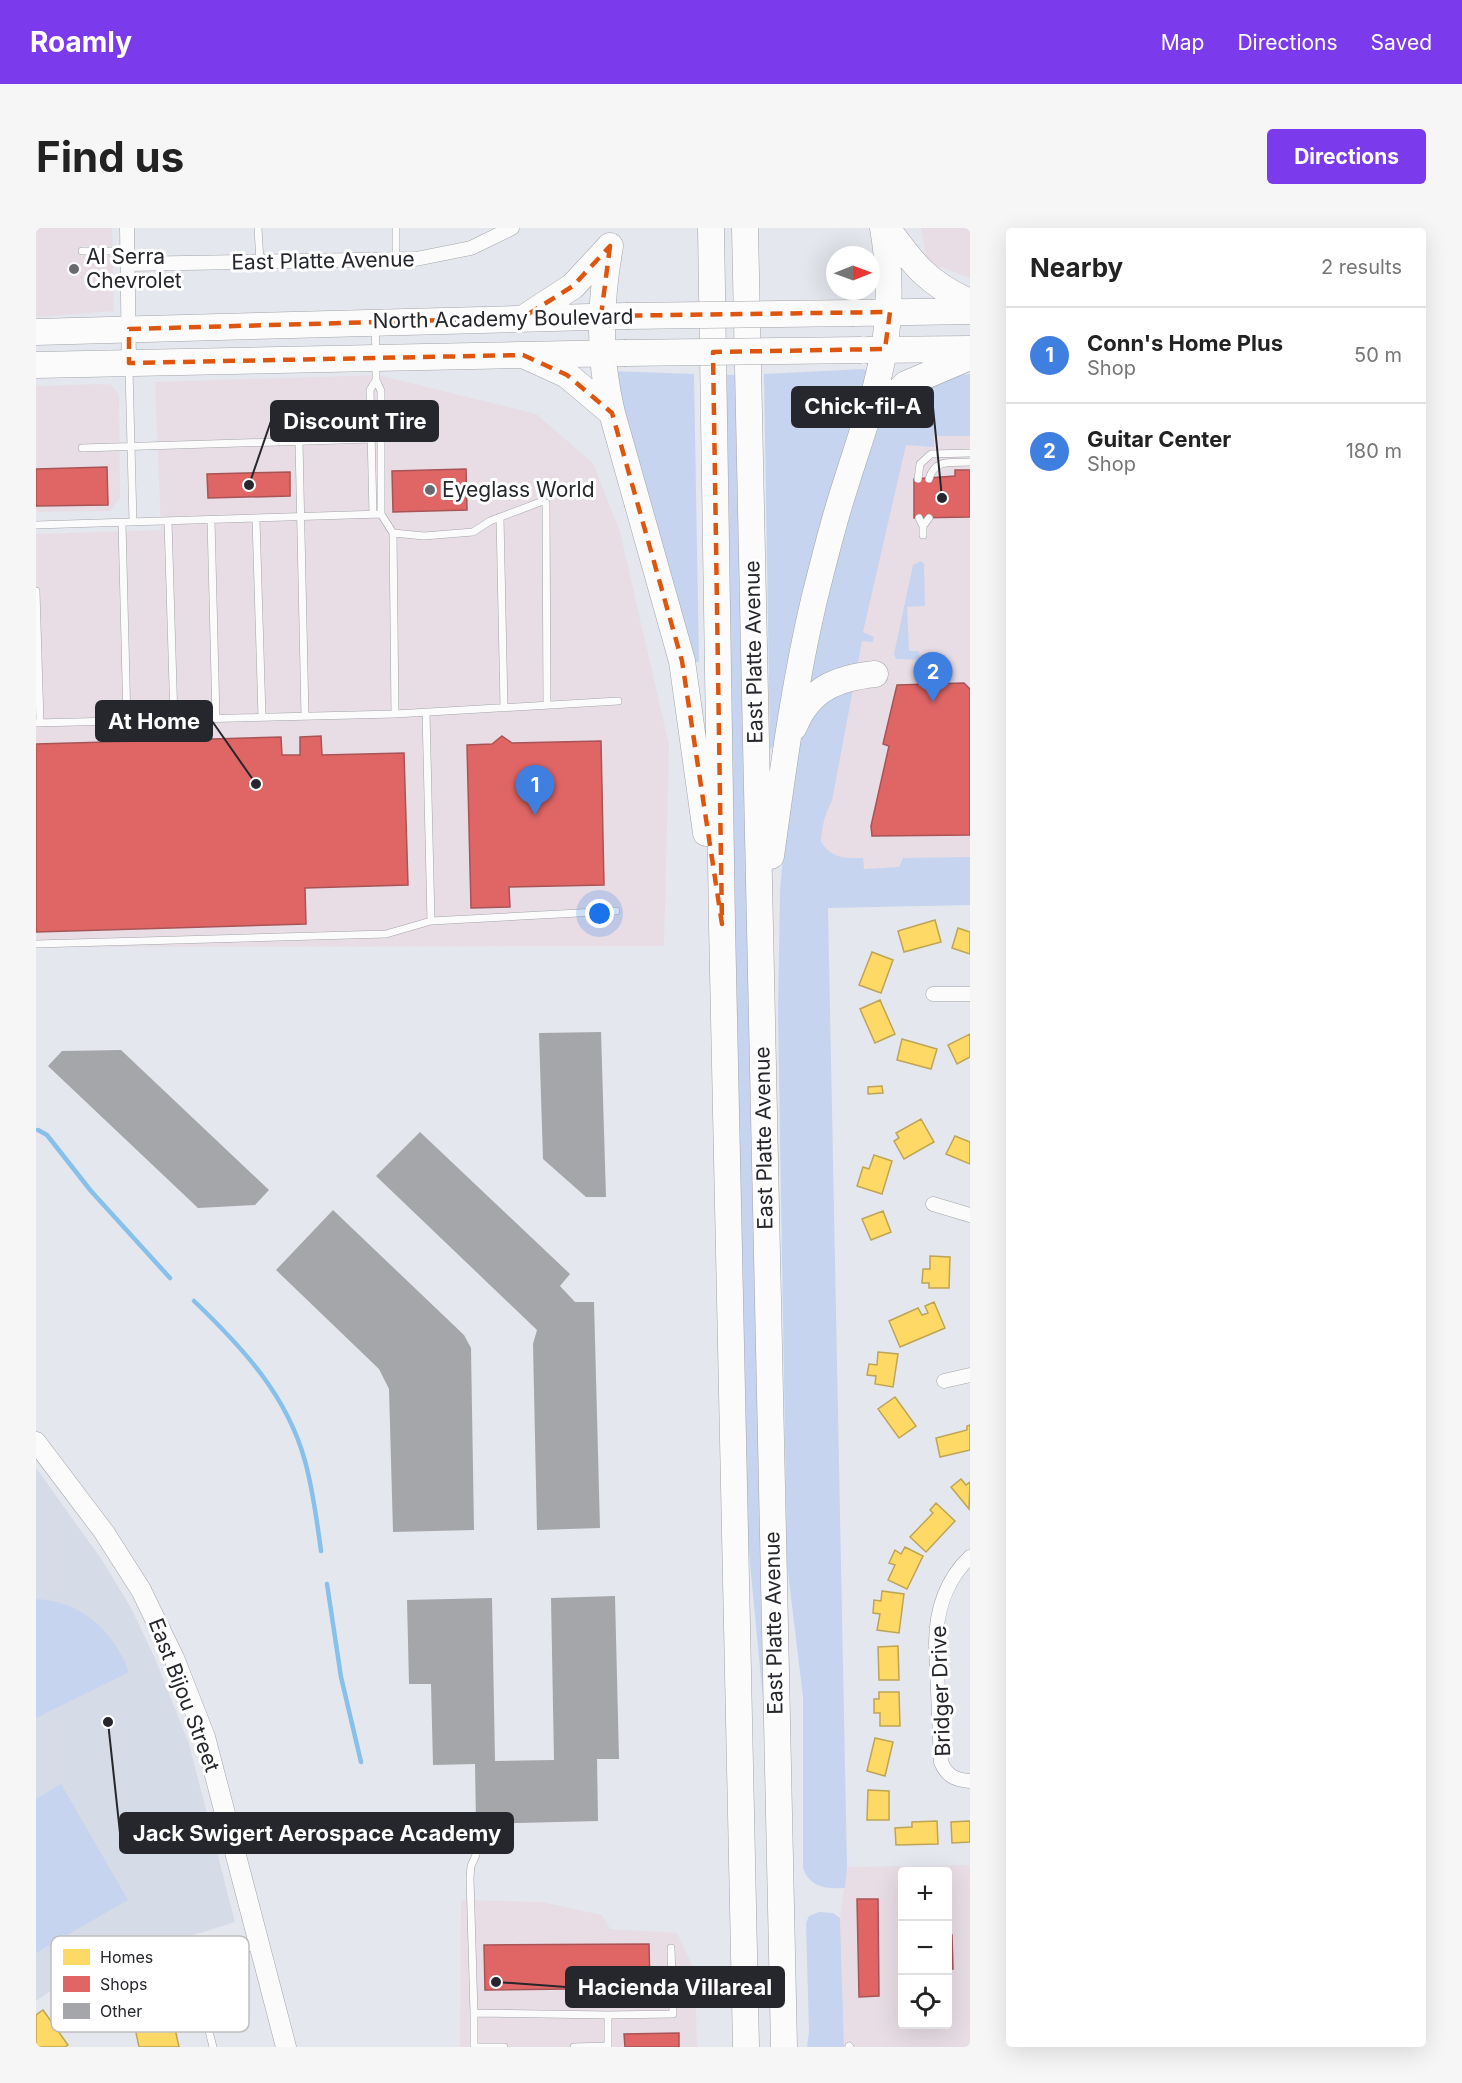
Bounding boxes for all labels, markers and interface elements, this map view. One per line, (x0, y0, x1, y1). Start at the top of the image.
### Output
text: Roamly (30, 25, 132, 59)
text: Map (1161, 30, 1204, 55)
text: Directions (1237, 30, 1338, 55)
text: Saved (1371, 30, 1432, 55)
button: Directions (1267, 129, 1426, 184)
text: Find us (36, 131, 184, 182)
place label: Al Serra Chevrolet (86, 244, 182, 293)
street label: East Platte Avenue (231, 246, 415, 275)
north arrow (826, 246, 880, 300)
text: Nearby (1030, 252, 1123, 283)
text: 2 results (1321, 255, 1402, 279)
marker: Al Serra Chevrolet (67, 262, 81, 276)
street label: North Academy Boulevard (372, 304, 634, 333)
text: Conn's Home Plus (1087, 330, 1283, 356)
text: 1 (1045, 343, 1054, 367)
text: 50 m (1354, 343, 1402, 367)
text: Shop (1087, 356, 1136, 380)
callout: Chick-fil-A (792, 387, 933, 427)
text: Chick-fil-A (804, 393, 922, 419)
callout: Discount Tire (271, 401, 438, 441)
text: Discount Tire (283, 408, 427, 434)
text: Guitar Center (1087, 426, 1231, 452)
text: 2 (1043, 439, 1056, 463)
text: 180 m (1346, 439, 1402, 463)
text: Shop (1087, 452, 1136, 476)
place label: Eyeglass World (442, 477, 595, 502)
marker: Eyeglass World (423, 483, 437, 497)
street label: East Platte Avenue (739, 560, 768, 744)
pin: 2 (914, 652, 952, 702)
callout: At Home (96, 701, 212, 741)
text: At Home (108, 708, 200, 734)
pin: 1 (516, 766, 554, 815)
your location (585, 899, 614, 928)
street label: East Platte Avenue (749, 1046, 778, 1230)
street label: East Platte Avenue (759, 1531, 788, 1715)
street label: East Bijou Street (144, 1615, 225, 1775)
street label: Bridger Drive (926, 1625, 955, 1757)
callout: Jack Swigert Aerospace Academy (120, 1813, 513, 1853)
text: Jack Swigert Aerospace Academy (133, 1820, 501, 1846)
map controls (898, 1867, 952, 2029)
button: + (898, 1867, 952, 1921)
button: − (898, 1921, 952, 1975)
legend (51, 1936, 249, 2032)
text: Homes (100, 1947, 153, 1967)
callout: Hacienda Villareal (566, 1967, 784, 2007)
text: Shops (100, 1974, 148, 1994)
text: Hacienda Villareal (578, 1974, 772, 2000)
button: locate (898, 1975, 952, 2029)
text: Other (100, 2001, 142, 2021)

